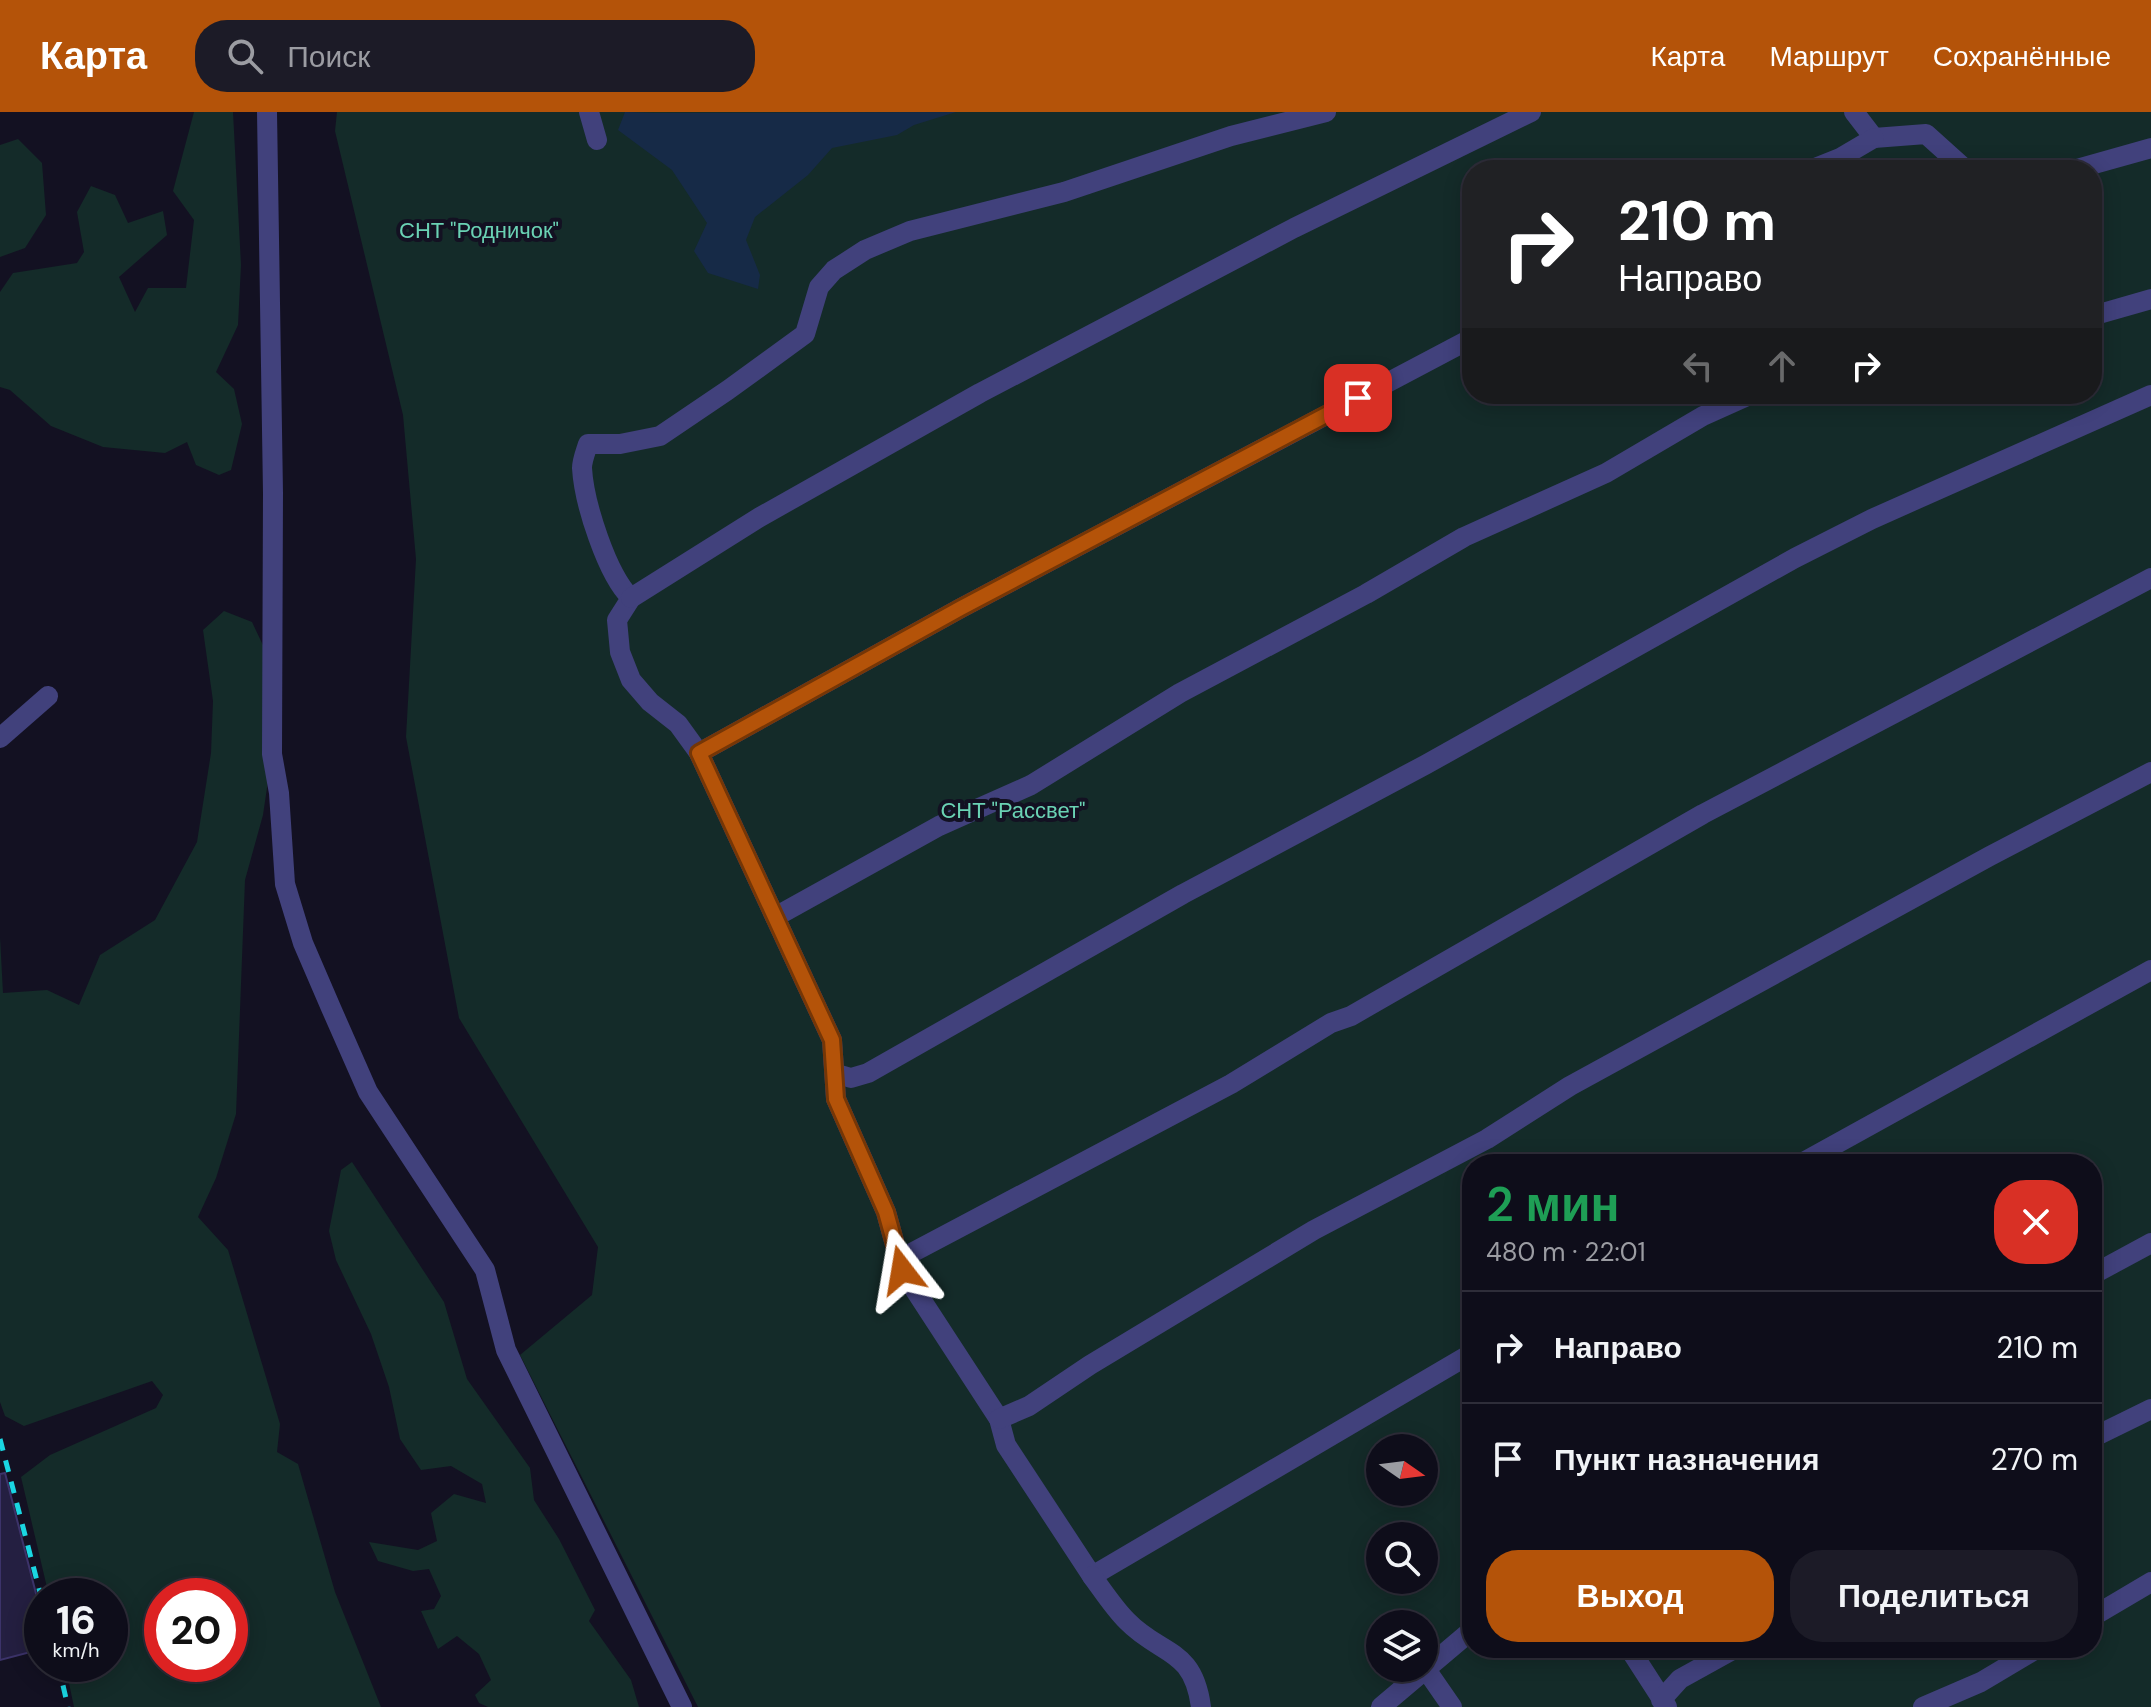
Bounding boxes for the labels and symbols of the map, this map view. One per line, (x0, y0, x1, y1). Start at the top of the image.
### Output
park label: СНТ "Родничок" (399, 216, 559, 245)
pin (1324, 364, 1392, 432)
park label: СНТ "Рассвет" (940, 796, 1086, 825)
position arrow (860, 1228, 944, 1312)
north arrow (1366, 1434, 1438, 1506)
speed limit sign: 20 (144, 1578, 248, 1682)

